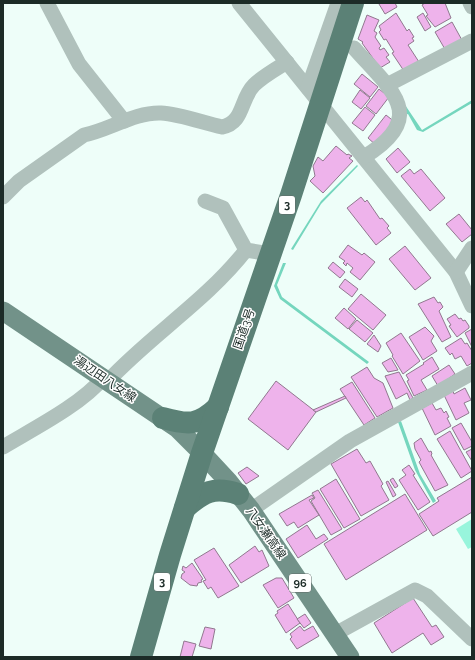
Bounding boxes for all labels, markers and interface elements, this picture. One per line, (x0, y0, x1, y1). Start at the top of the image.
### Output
road number: 3 (279, 196, 295, 214)
street label: 国道3号 (230, 307, 258, 351)
street label: 湯辺田八女線 (71, 353, 139, 405)
street label: 八女瀬高線 (243, 504, 289, 562)
road number: 3 (154, 573, 170, 591)
road number: 96 (289, 574, 311, 592)

